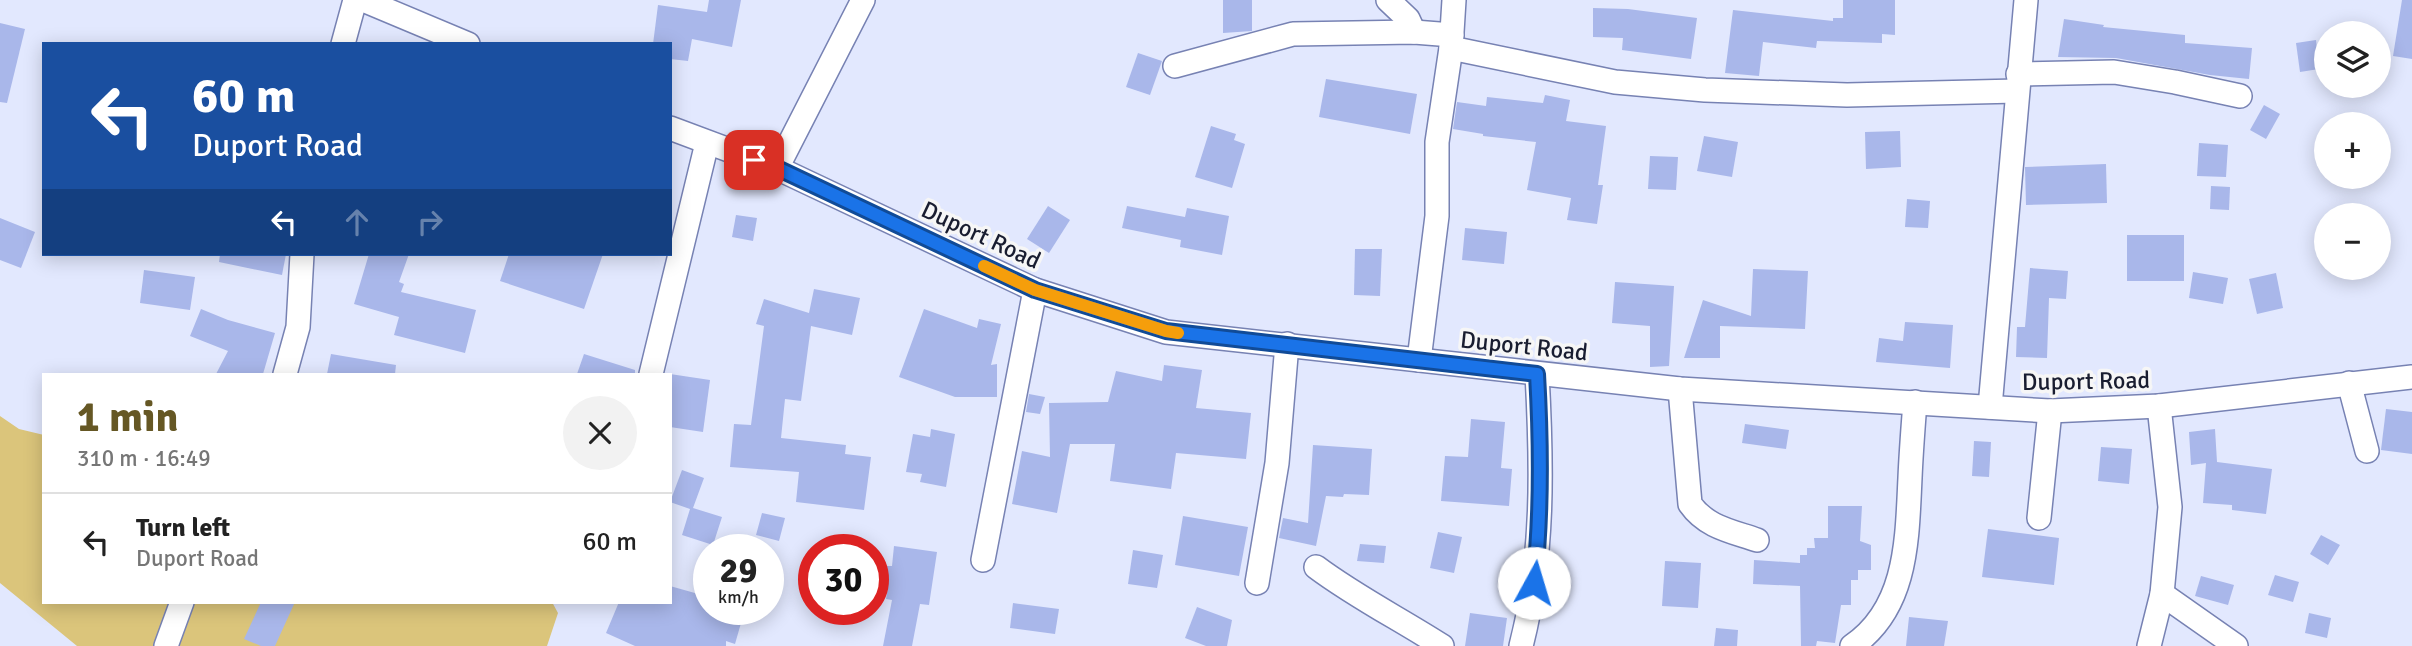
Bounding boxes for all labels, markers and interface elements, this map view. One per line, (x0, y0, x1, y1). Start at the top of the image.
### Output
map controls (2314, 21, 2391, 280)
button: layers (2314, 21, 2391, 98)
text: 60 m (192, 66, 295, 126)
icon: left (77, 70, 168, 161)
button: + (2314, 112, 2391, 189)
text: Duport Road (192, 126, 363, 165)
pin (724, 130, 784, 190)
icon: arrive (735, 141, 773, 179)
street label: Duport Road (917, 194, 1045, 276)
icon: left (265, 203, 303, 241)
icon: ahead (338, 203, 376, 241)
icon: right (411, 203, 449, 241)
button: − (2314, 203, 2391, 280)
street label: Duport Road (1459, 324, 1589, 368)
street label: Duport Road (2022, 365, 2150, 397)
text: 1 min (77, 392, 178, 443)
button: close (563, 396, 637, 470)
text: 310 m · 16:49 (77, 444, 211, 473)
text: Turn left (136, 512, 230, 544)
icon: left (77, 523, 115, 561)
text: 60 m (582, 526, 637, 558)
speed limit sign: 30 (798, 534, 889, 625)
text: Duport Road (136, 544, 259, 573)
position arrow (1497, 546, 1571, 620)
text: 29 (720, 549, 757, 592)
text: km/h (718, 586, 759, 608)

